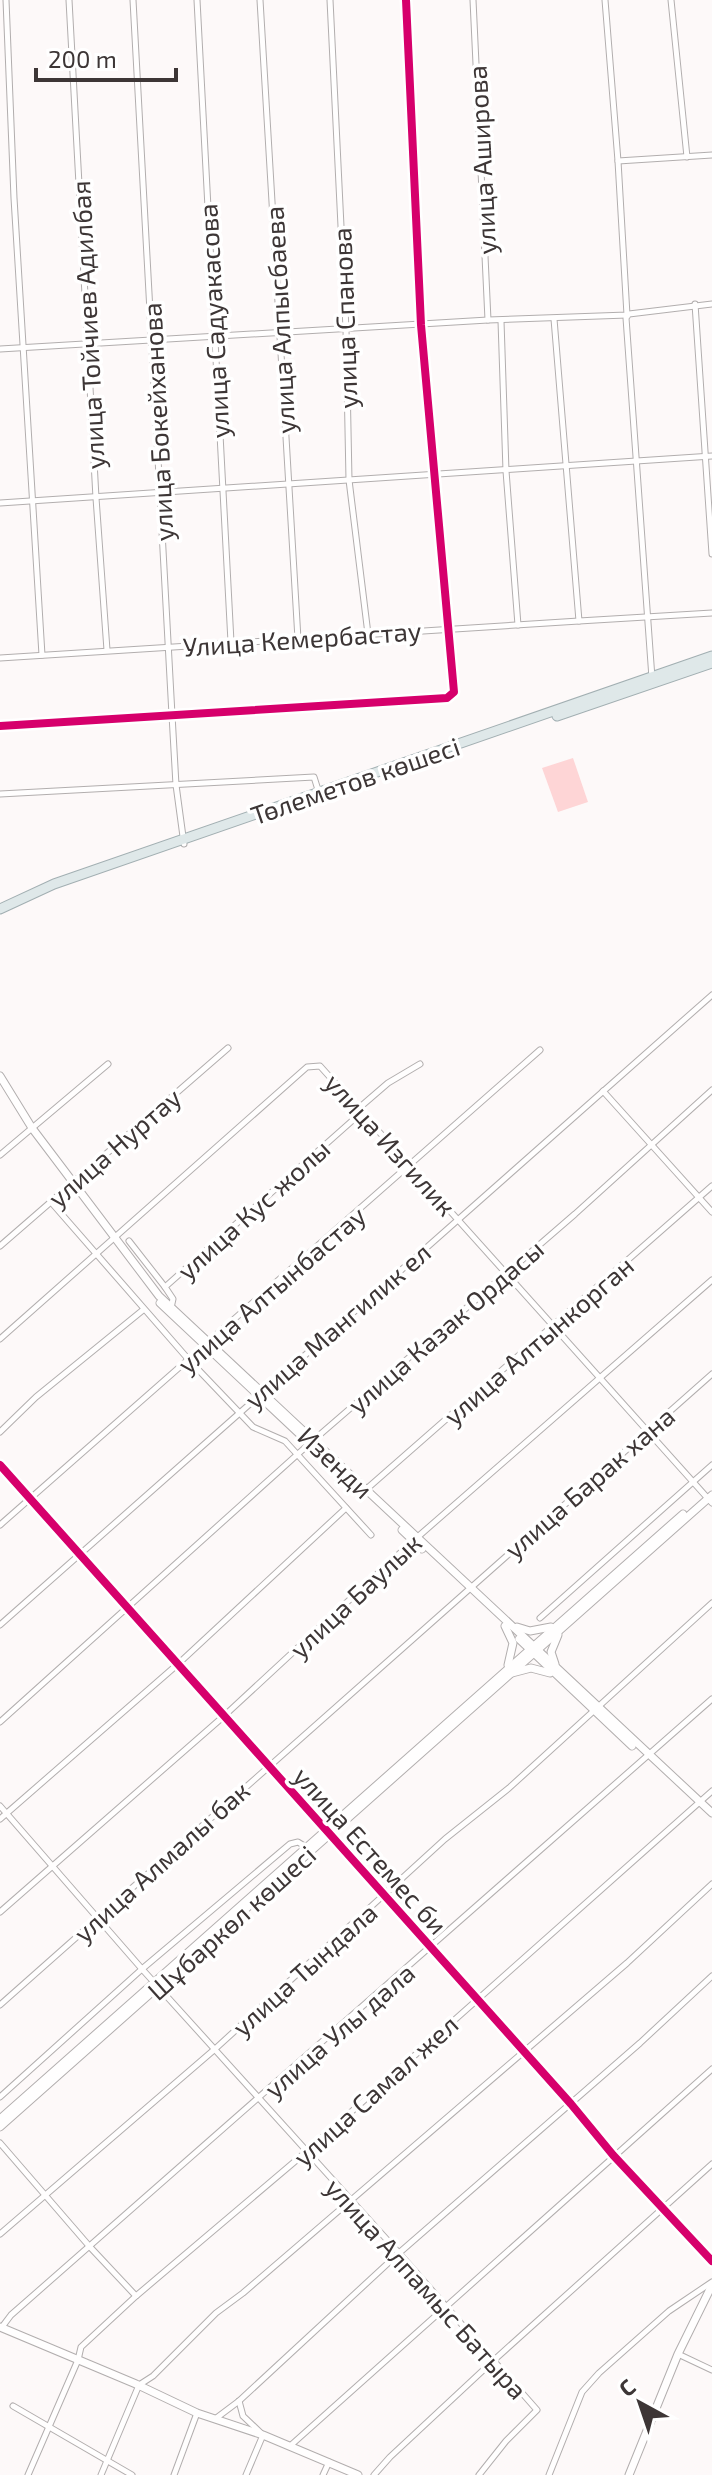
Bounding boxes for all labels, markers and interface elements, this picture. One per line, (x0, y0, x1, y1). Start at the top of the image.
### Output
scale bar (36, 32, 176, 82)
text: 200 m (48, 44, 117, 73)
street label: улица Аширова (461, 64, 502, 255)
street label: улица Тойчиев Адилбая (64, 180, 111, 470)
street label: улица Садуакасова (191, 203, 236, 439)
street label: улица Алпысбаева (258, 205, 301, 435)
street label: улица Спанова (325, 227, 364, 409)
street label: улица Бокейханова (135, 302, 180, 542)
street label: Улица Кемербастау (182, 614, 423, 663)
street label: Төлеметов көшесі (247, 730, 463, 830)
street label: улица Изгилик (318, 1067, 463, 1222)
street label: улица Нуртау (41, 1081, 187, 1214)
street label: улица Кус жолы (170, 1132, 336, 1286)
street label: улица Алтынбастау (171, 1199, 372, 1380)
street label: улица Казак Ордасы (341, 1233, 550, 1420)
street label: улица Мангилик ел (238, 1236, 437, 1415)
street label: улица Алтынкорган (437, 1249, 640, 1432)
street label: улица Барак хана (498, 1400, 681, 1565)
street label: Изенди (292, 1420, 380, 1504)
street label: улица Баулык (283, 1526, 428, 1665)
street label: улица Естемес би (287, 1760, 454, 1941)
street label: улица Алмалы бак (67, 1774, 256, 1949)
street label: Шұбаркөл көшесі (141, 1838, 321, 2006)
street label: улица Тындала (225, 1896, 383, 2043)
street label: улица Улы дала (258, 1956, 421, 2104)
street label: улица Самал жел (286, 2008, 464, 2173)
street label: улица Алпамыс Батыра (319, 2171, 534, 2405)
north arrow (600, 2363, 680, 2443)
text: С (613, 2373, 640, 2401)

